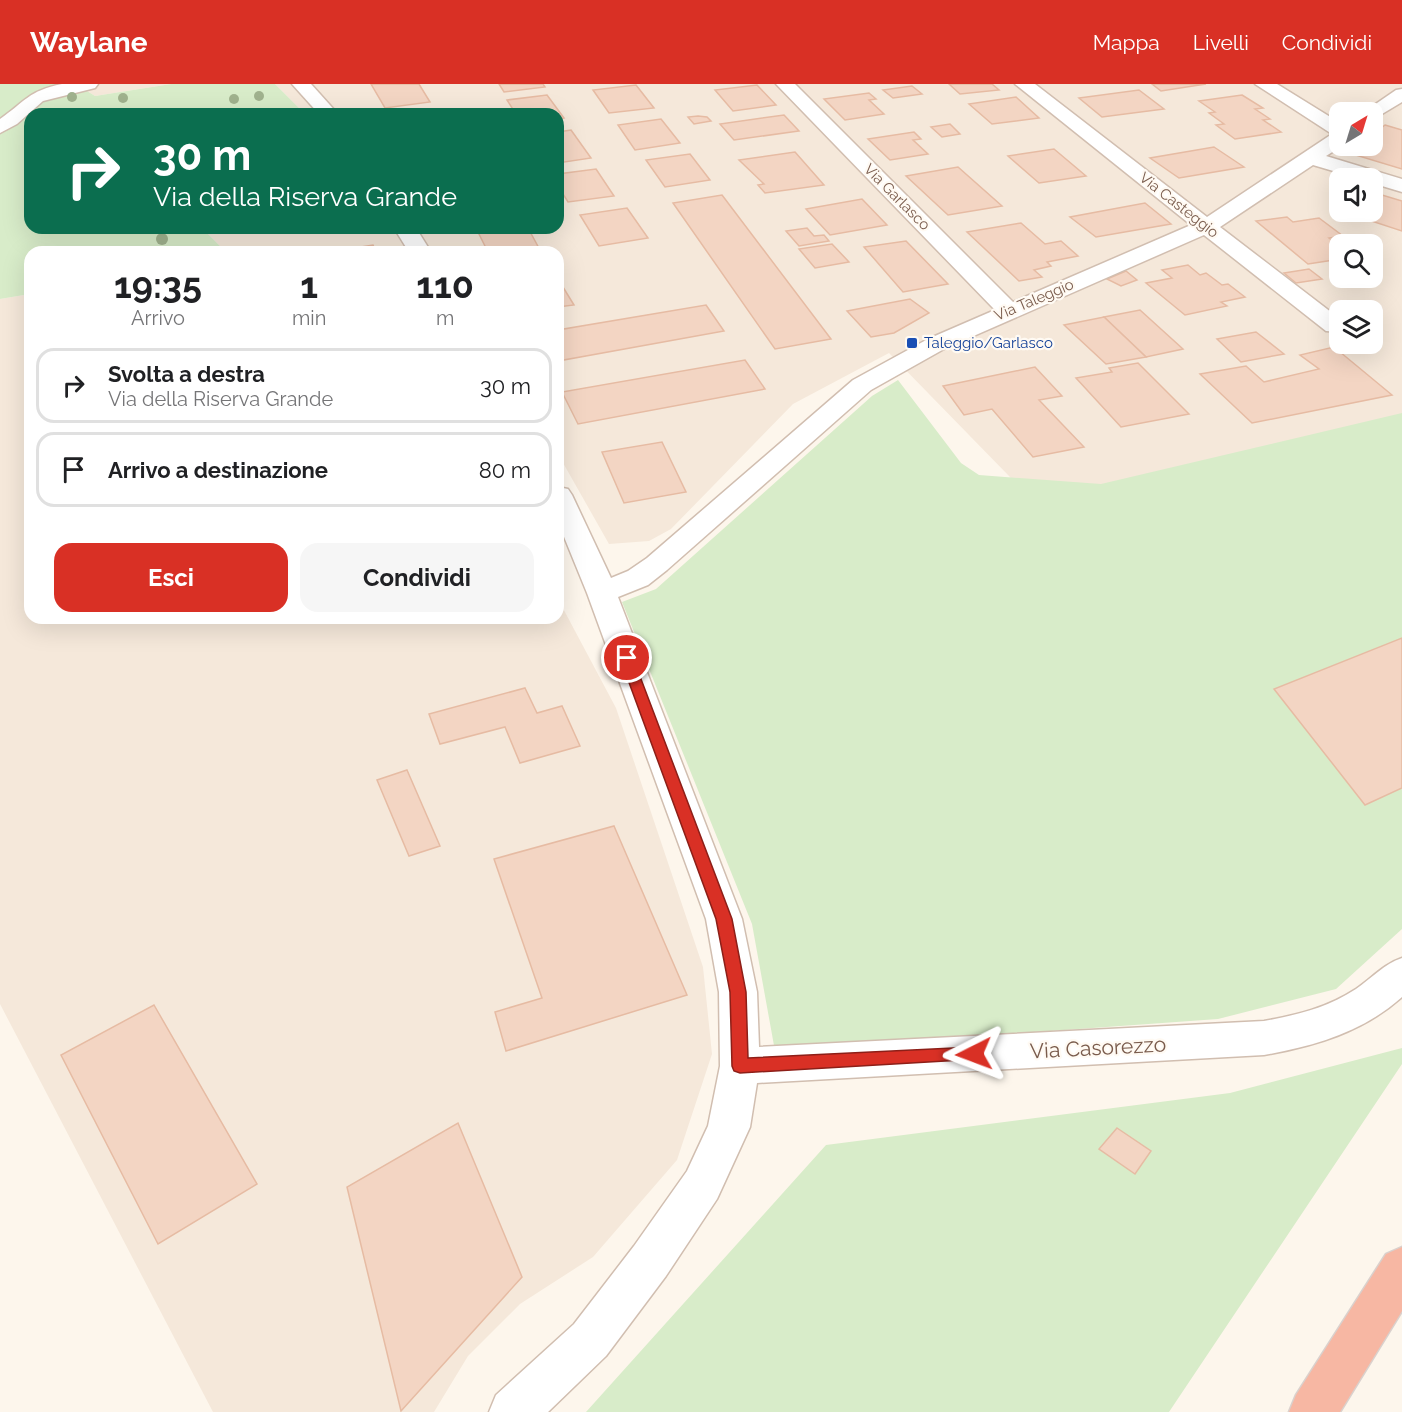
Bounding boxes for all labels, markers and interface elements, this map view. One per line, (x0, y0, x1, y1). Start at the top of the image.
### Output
text: Waylane (30, 26, 147, 59)
text: Mappa (1093, 30, 1160, 55)
text: Livelli (1193, 30, 1249, 55)
text: Condividi (1282, 30, 1372, 55)
north arrow (1329, 102, 1383, 156)
map controls (1329, 102, 1383, 354)
text: 30 m (153, 131, 251, 180)
icon: right (54, 132, 132, 210)
street label: Via Garlasco (860, 160, 934, 234)
street label: Via Casteggio (1136, 168, 1222, 242)
button: sound (1329, 168, 1383, 222)
text: Via della Riserva Grande (153, 181, 457, 212)
button: search (1329, 234, 1383, 288)
text: 19:35 (114, 264, 202, 306)
text: 1 (300, 264, 318, 306)
text: 110 (416, 264, 474, 306)
street label: Via Taleggio (992, 275, 1076, 325)
button: layers (1329, 300, 1383, 354)
text: Arrivo (131, 306, 185, 330)
text: min (292, 306, 326, 330)
text: m (436, 306, 454, 330)
place label: Taleggio/Garlasco (924, 334, 1053, 352)
marker: Taleggio/Garlasco (905, 336, 919, 350)
text: Svolta a destra (108, 361, 265, 387)
icon: right (57, 369, 90, 402)
text: 30 m (480, 373, 531, 399)
text: Via della Riserva Grande (108, 387, 333, 411)
icon: arrive (57, 453, 90, 486)
text: Arrivo a destinazione (108, 457, 328, 483)
text: 80 m (479, 457, 531, 483)
button: Esci (54, 543, 288, 612)
button: Condividi (300, 543, 534, 612)
pin (601, 632, 652, 683)
icon: arrive (610, 641, 643, 674)
position arrow (942, 1022, 1006, 1086)
street label: Via Casorezzo (1029, 1031, 1167, 1064)

